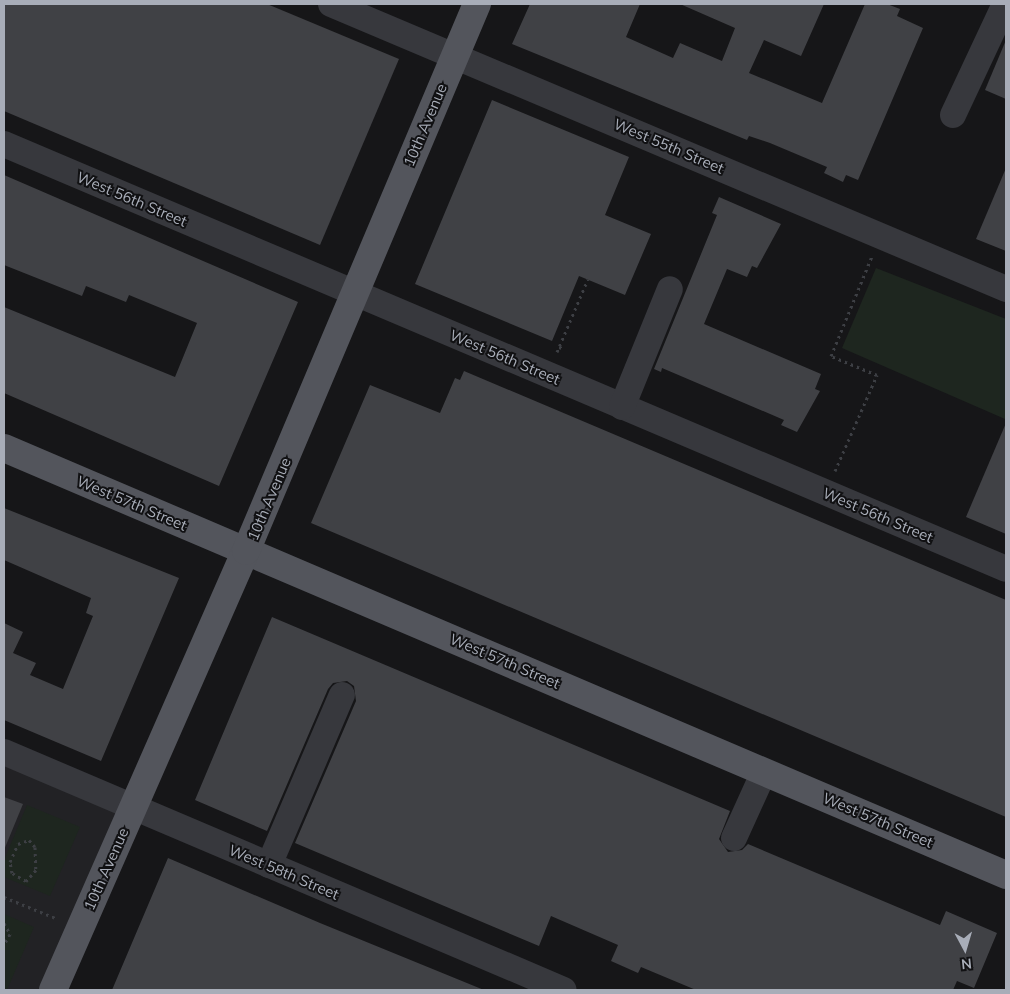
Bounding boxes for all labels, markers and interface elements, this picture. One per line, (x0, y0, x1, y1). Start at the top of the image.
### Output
street label: 10th Avenue (399, 81, 451, 169)
street label: West 55th Street (611, 115, 727, 177)
street label: West 56th Street (74, 168, 190, 230)
street label: West 56th Street (447, 326, 563, 388)
street label: 10th Avenue (243, 455, 295, 543)
street label: West 57th Street (74, 472, 190, 534)
street label: West 56th Street (820, 484, 936, 546)
street label: West 57th Street (447, 630, 563, 692)
street label: West 57th Street (820, 789, 936, 851)
street label: 10th Avenue (80, 825, 132, 913)
street label: West 58th Street (226, 841, 342, 903)
north arrow (940, 924, 990, 974)
text: N (960, 954, 973, 973)

